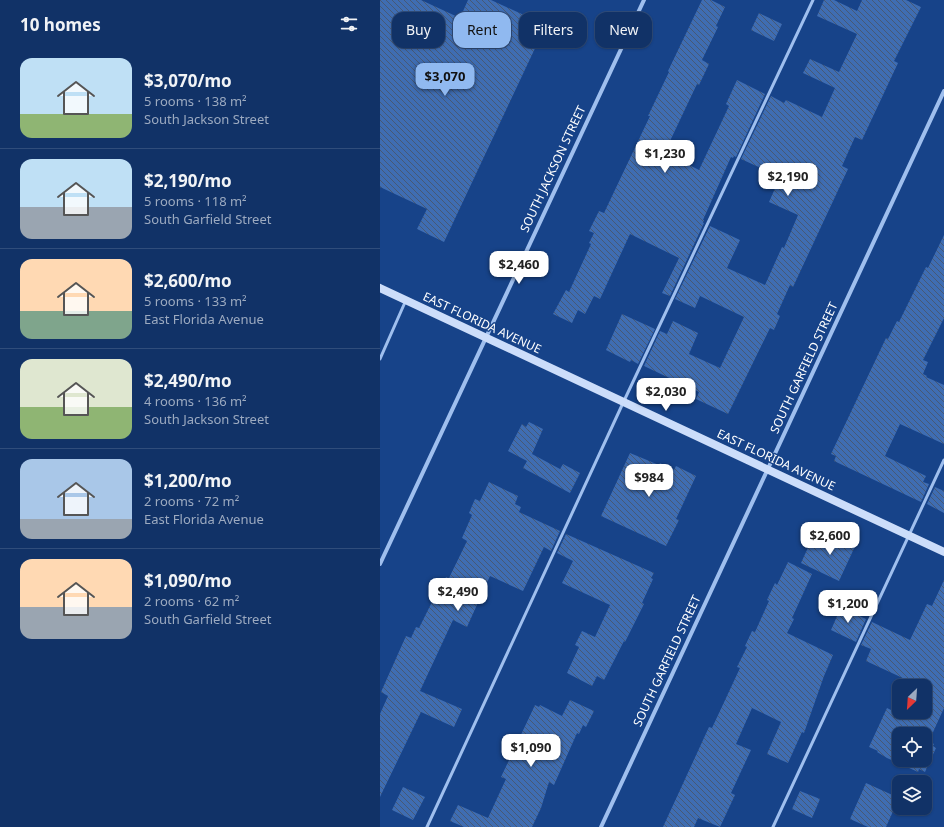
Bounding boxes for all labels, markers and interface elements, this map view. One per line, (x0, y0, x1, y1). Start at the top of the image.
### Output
chip: Buy (392, 12, 445, 48)
chip: Rent (453, 12, 511, 48)
chip: Filters (519, 12, 587, 48)
chip: New (595, 12, 652, 48)
text: 10 homes (20, 13, 101, 36)
icon: filters (338, 13, 360, 35)
pin: $3,070 (412, 63, 478, 97)
text: $3,070 (425, 67, 465, 85)
text: $3,070/mo (144, 69, 232, 92)
icon: home (52, 74, 100, 122)
text: 5 rooms · 138 m² (144, 92, 247, 110)
street label: SOUTH JACKSON STREET (516, 102, 590, 235)
text: South Jackson Street (144, 110, 269, 128)
pin: $1,230 (632, 140, 698, 174)
text: $1,230 (645, 144, 685, 162)
pin: $2,190 (755, 163, 821, 197)
text: $2,190 (768, 167, 808, 185)
text: $2,190/mo (144, 169, 232, 192)
icon: home (52, 175, 100, 223)
text: 5 rooms · 118 m² (144, 192, 247, 210)
text: South Garfield Street (144, 210, 271, 228)
pin: $2,460 (486, 251, 552, 285)
text: $2,460 (499, 255, 539, 273)
text: $2,600/mo (144, 269, 232, 292)
icon: home (52, 275, 100, 323)
street label: EAST FLORIDA AVENUE (420, 288, 544, 357)
text: 5 rooms · 133 m² (144, 292, 247, 310)
street label: SOUTH GARFIELD STREET (766, 299, 842, 436)
text: East Florida Avenue (144, 310, 264, 328)
text: $2,490/mo (144, 369, 232, 392)
icon: home (52, 375, 100, 423)
pin: $2,030 (633, 378, 699, 412)
text: $2,030 (646, 382, 686, 400)
text: 4 rooms · 136 m² (144, 392, 247, 410)
text: South Jackson Street (144, 410, 269, 428)
street label: EAST FLORIDA AVENUE (714, 425, 838, 494)
pin: $984 (625, 464, 673, 498)
text: $984 (634, 468, 664, 486)
text: $1,200/mo (144, 469, 232, 492)
icon: home (52, 475, 100, 523)
text: 2 rooms · 72 m² (144, 492, 239, 510)
text: East Florida Avenue (144, 510, 264, 528)
pin: $2,600 (797, 522, 863, 556)
text: $2,600 (810, 526, 850, 544)
text: $1,090/mo (144, 569, 232, 592)
icon: home (52, 575, 100, 623)
pin: $2,490 (425, 578, 491, 612)
text: $2,490 (438, 582, 478, 600)
pin: $1,200 (815, 590, 881, 624)
text: 2 rooms · 62 m² (144, 592, 239, 610)
street label: SOUTH GARFIELD STREET (629, 592, 705, 729)
text: $1,200 (828, 594, 868, 612)
text: South Garfield Street (144, 610, 271, 628)
north arrow (892, 679, 932, 719)
map controls (892, 679, 932, 815)
button: locate (892, 727, 932, 767)
pin: $1,090 (498, 734, 564, 768)
text: $1,090 (511, 738, 551, 756)
button: layers (892, 775, 932, 815)

